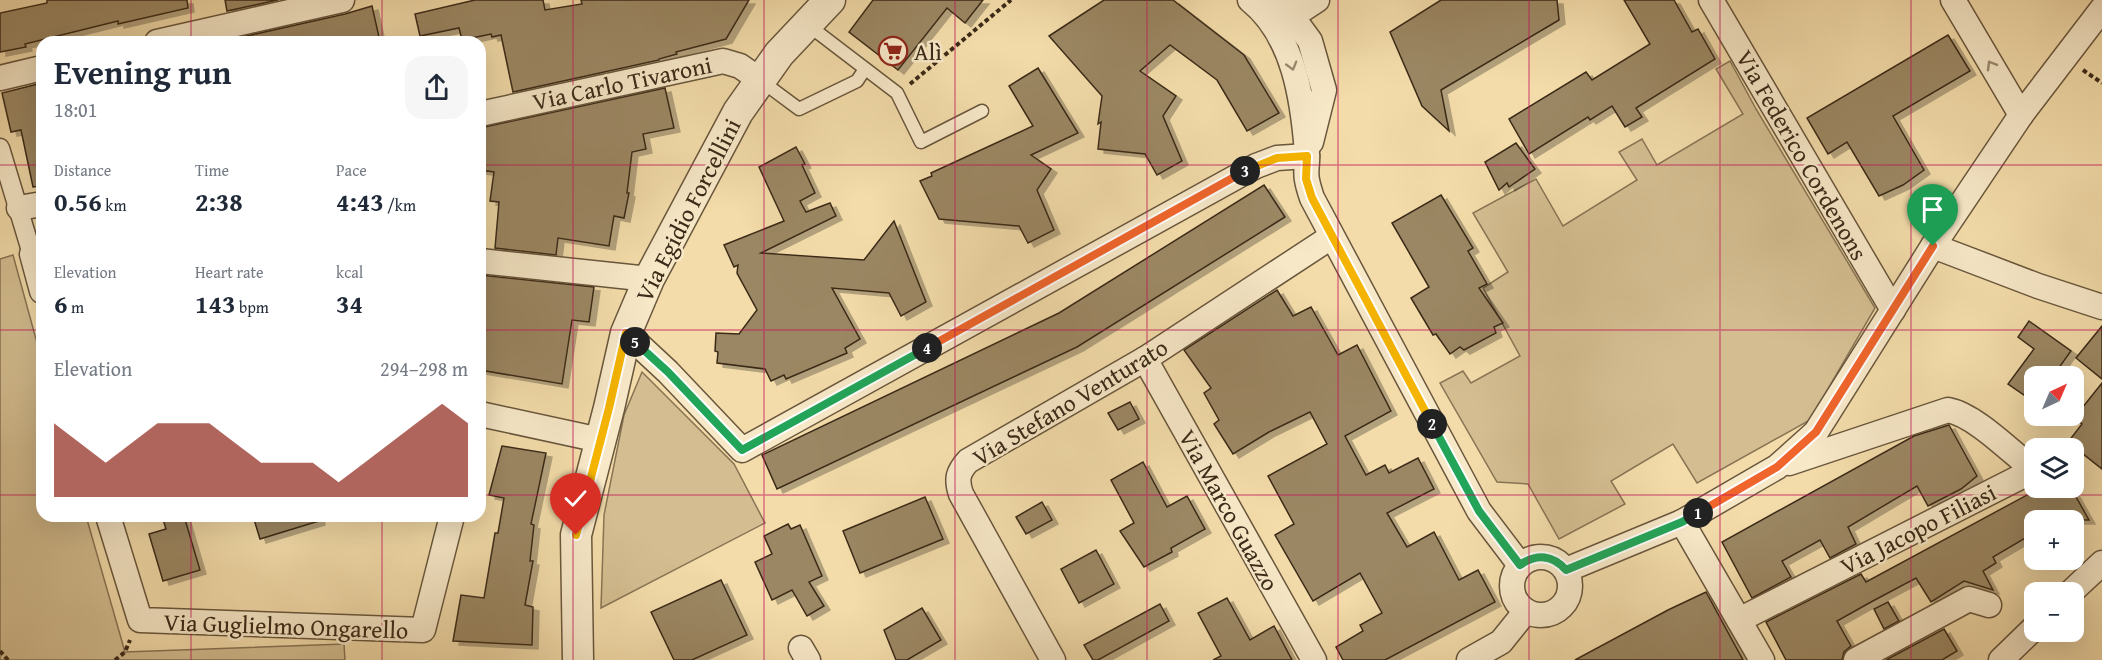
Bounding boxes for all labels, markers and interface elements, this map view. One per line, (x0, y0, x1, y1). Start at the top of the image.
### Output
place label: Alì (914, 34, 942, 69)
supermarket icon: Alì (877, 35, 909, 67)
street label: Via Federico Cordenons (1727, 43, 1877, 267)
street label: Via Carlo Tivaroni (529, 47, 715, 119)
text: Evening run (54, 48, 231, 96)
button: share (405, 56, 468, 119)
one-way arrow (1284, 61, 1297, 71)
one-way arrow (1987, 61, 1999, 71)
text: 18:01 (54, 95, 97, 124)
street label: Via Egidio Forcellini (627, 112, 750, 308)
pin: 3 (1230, 156, 1260, 186)
text: Distance (54, 158, 111, 182)
text: Time (195, 158, 229, 182)
text: Pace (336, 158, 367, 182)
text: 3 (1241, 159, 1249, 183)
text: 0.56 (54, 182, 102, 221)
text: 2:38 (195, 182, 243, 221)
text: 4:43 (336, 182, 384, 221)
pin (1907, 184, 1958, 246)
text: km (102, 193, 126, 217)
text: /km (384, 193, 416, 217)
icon: arrive (1916, 193, 1949, 226)
text: Elevation (54, 260, 117, 284)
text: Heart rate (195, 260, 264, 284)
text: kcal (336, 260, 363, 284)
text: 6 (54, 284, 67, 323)
text: 143 (195, 284, 235, 323)
text: 34 (336, 284, 363, 323)
text: m (67, 295, 84, 319)
text: bpm (235, 295, 269, 319)
pin: 5 (620, 327, 650, 357)
text: 5 (631, 330, 639, 354)
street label: Via Stefano Venturato (965, 330, 1175, 474)
pin: 4 (912, 333, 942, 363)
text: 4 (923, 336, 931, 360)
text: Elevation (54, 354, 132, 383)
text: 294–298 m (380, 354, 468, 383)
north arrow (2024, 366, 2084, 426)
map controls (2024, 366, 2084, 642)
pin: 2 (1417, 409, 1447, 439)
text: 2 (1428, 412, 1436, 436)
street label: Via Marco Guazzo (1170, 423, 1288, 597)
button: layers (2024, 438, 2084, 498)
pin (550, 473, 601, 535)
street label: Via Jacopo Filiasi (1834, 475, 2002, 583)
icon: check (559, 482, 592, 515)
pin: 1 (1683, 498, 1713, 528)
text: 1 (1694, 501, 1702, 525)
button: + (2024, 510, 2084, 570)
button: − (2024, 582, 2084, 642)
street label: Via Guglielmo Ongarello (163, 604, 409, 648)

